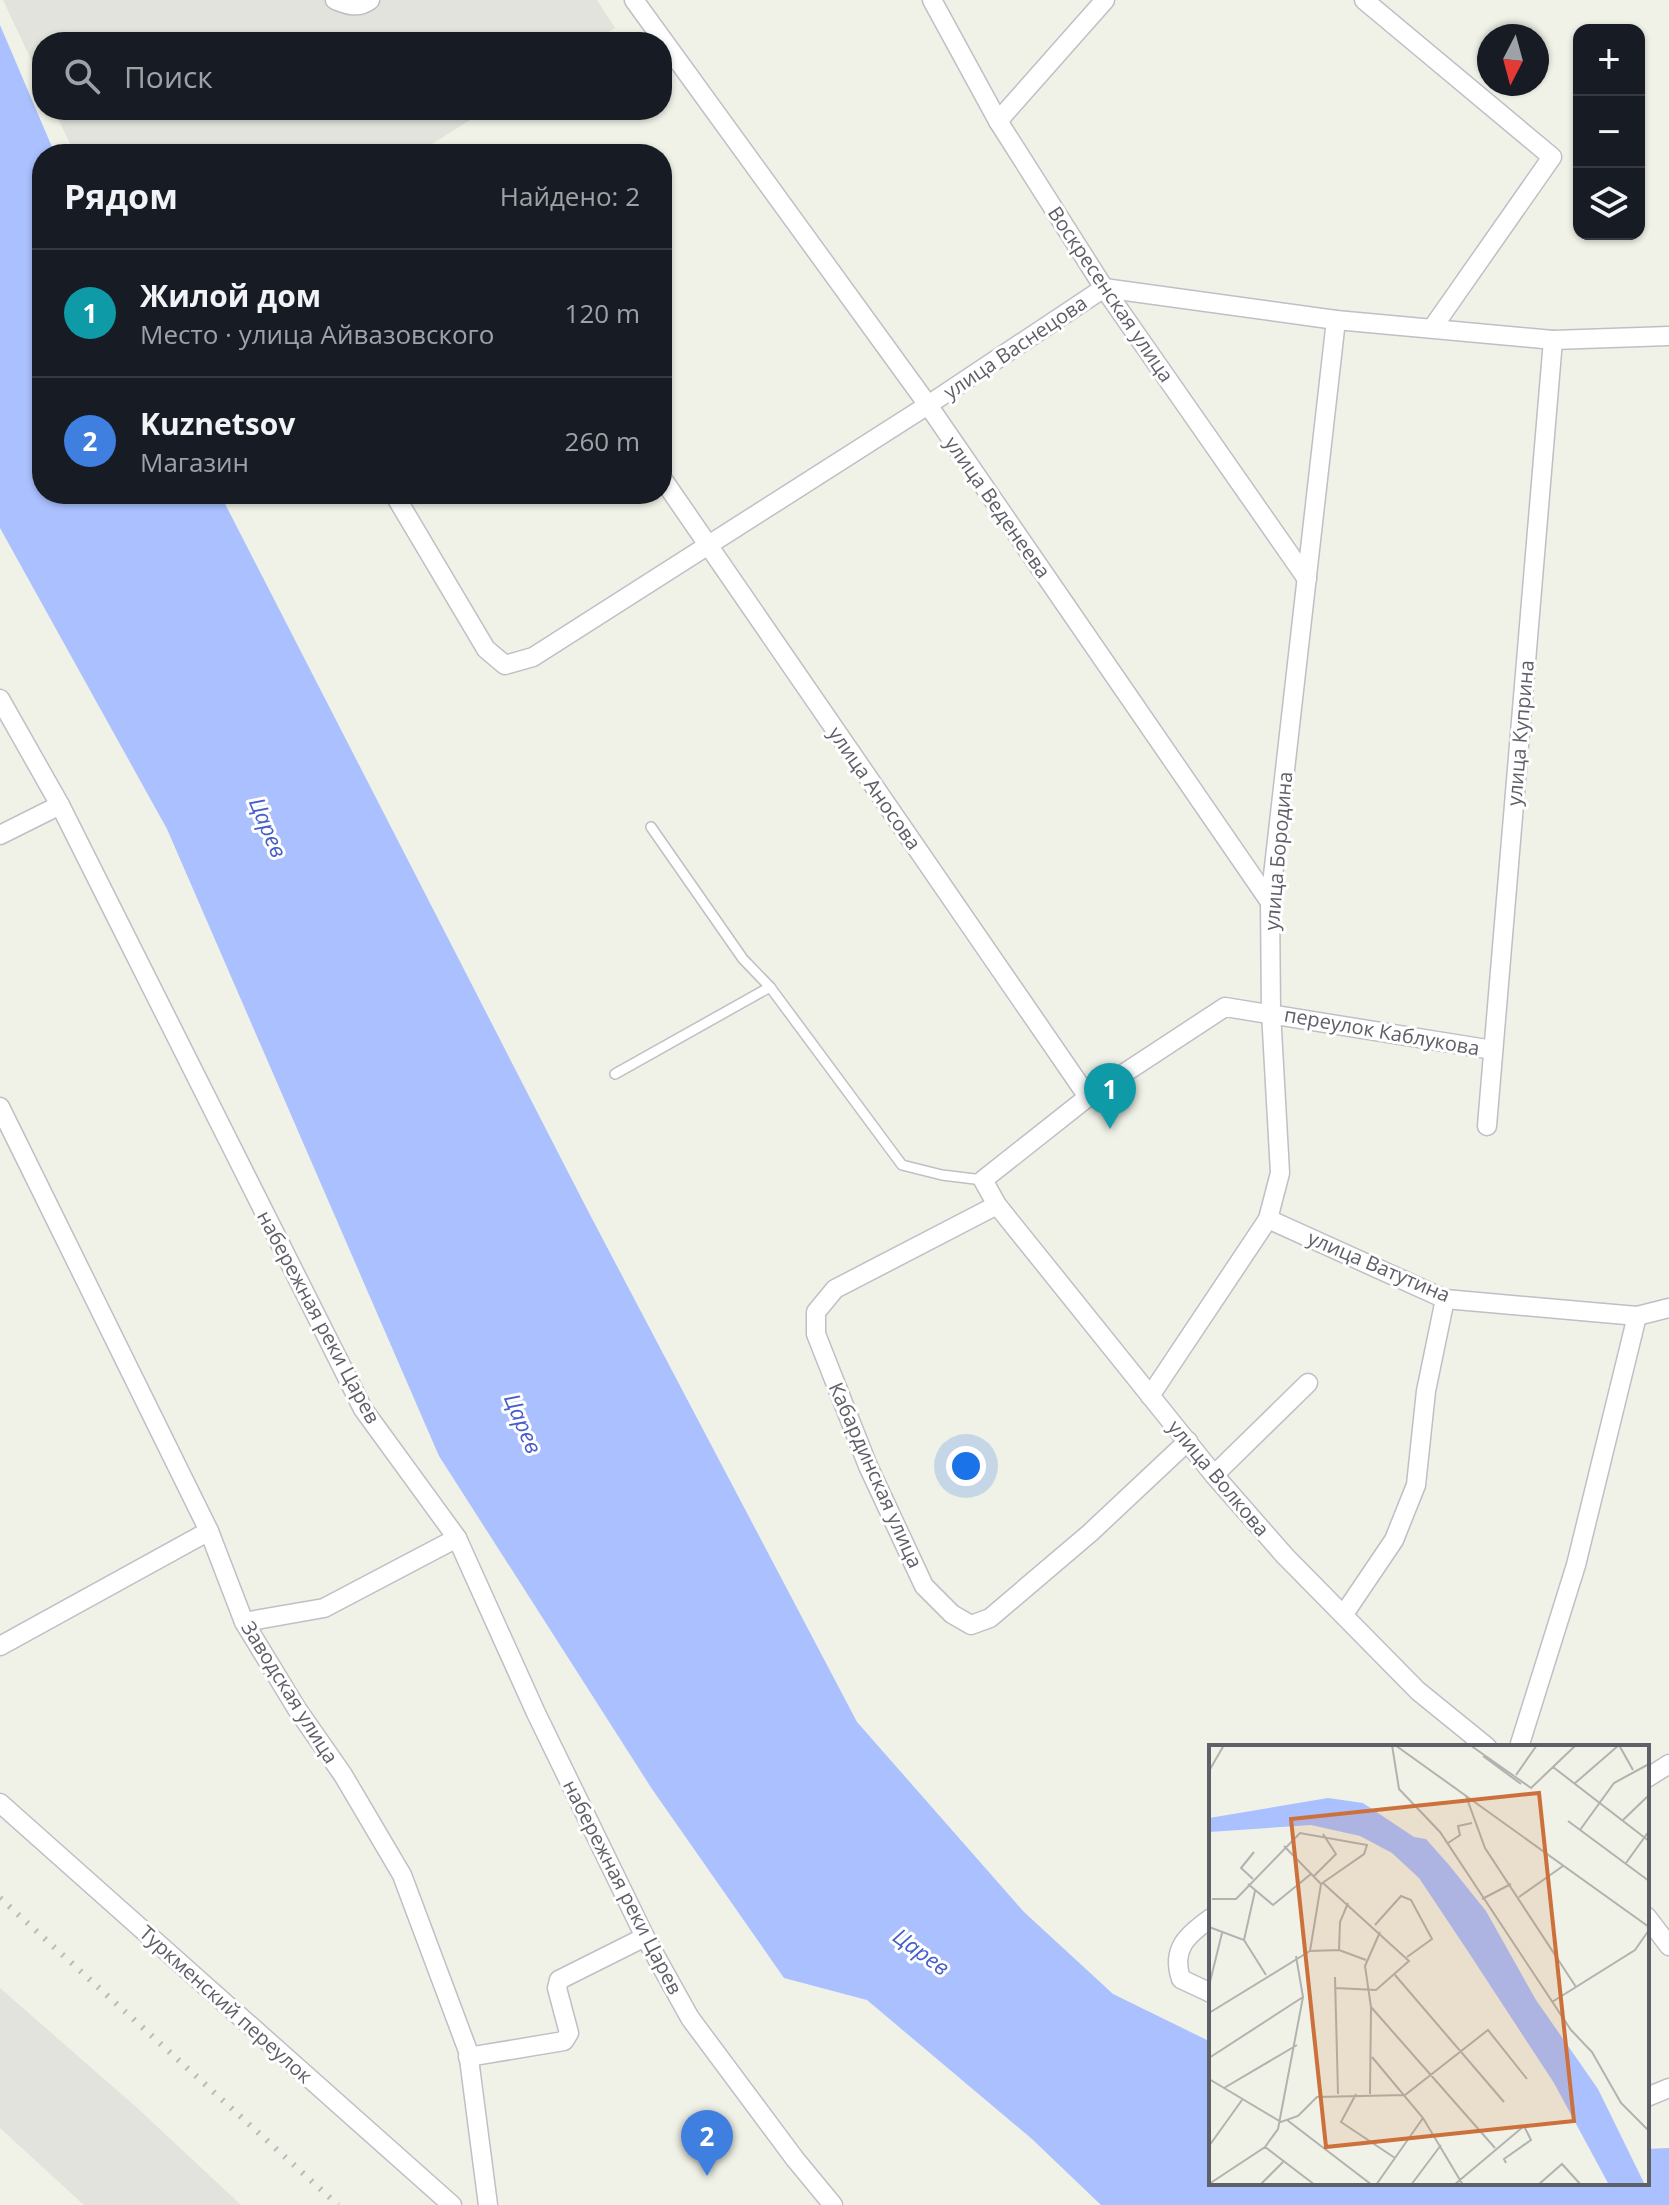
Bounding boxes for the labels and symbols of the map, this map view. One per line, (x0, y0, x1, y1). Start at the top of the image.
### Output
north arrow (1477, 24, 1549, 96)
street label: Воскресенская улица (1042, 201, 1180, 387)
street label: улица Васнецова (938, 289, 1092, 405)
street label: улица Веденеева (939, 431, 1057, 583)
street label: улица Куприна (1500, 659, 1540, 807)
street label: улица Аносова (822, 721, 928, 855)
street label: улица Бородина (1258, 770, 1298, 932)
water label: Царев (243, 792, 295, 862)
street label: переулок Каблукова (1282, 1001, 1482, 1061)
pin: 1 (1084, 1063, 1136, 1129)
street label: набережная реки Царев (251, 1206, 387, 1428)
street label: улица Ватутина (1304, 1224, 1454, 1308)
street label: Кабардинская улица (823, 1378, 929, 1572)
water label: Царев (498, 1388, 550, 1458)
street label: улица Волкова (1162, 1414, 1276, 1542)
your location (946, 1446, 986, 1486)
street label: Заводская улица (235, 1616, 345, 1768)
inset map (1209, 1745, 1649, 2185)
street label: набережная реки Царев (557, 1775, 689, 1999)
street label: Туркменский переулок (134, 1919, 319, 2089)
water label: Царев (888, 1920, 956, 1982)
pin: 2 (681, 2110, 733, 2176)

